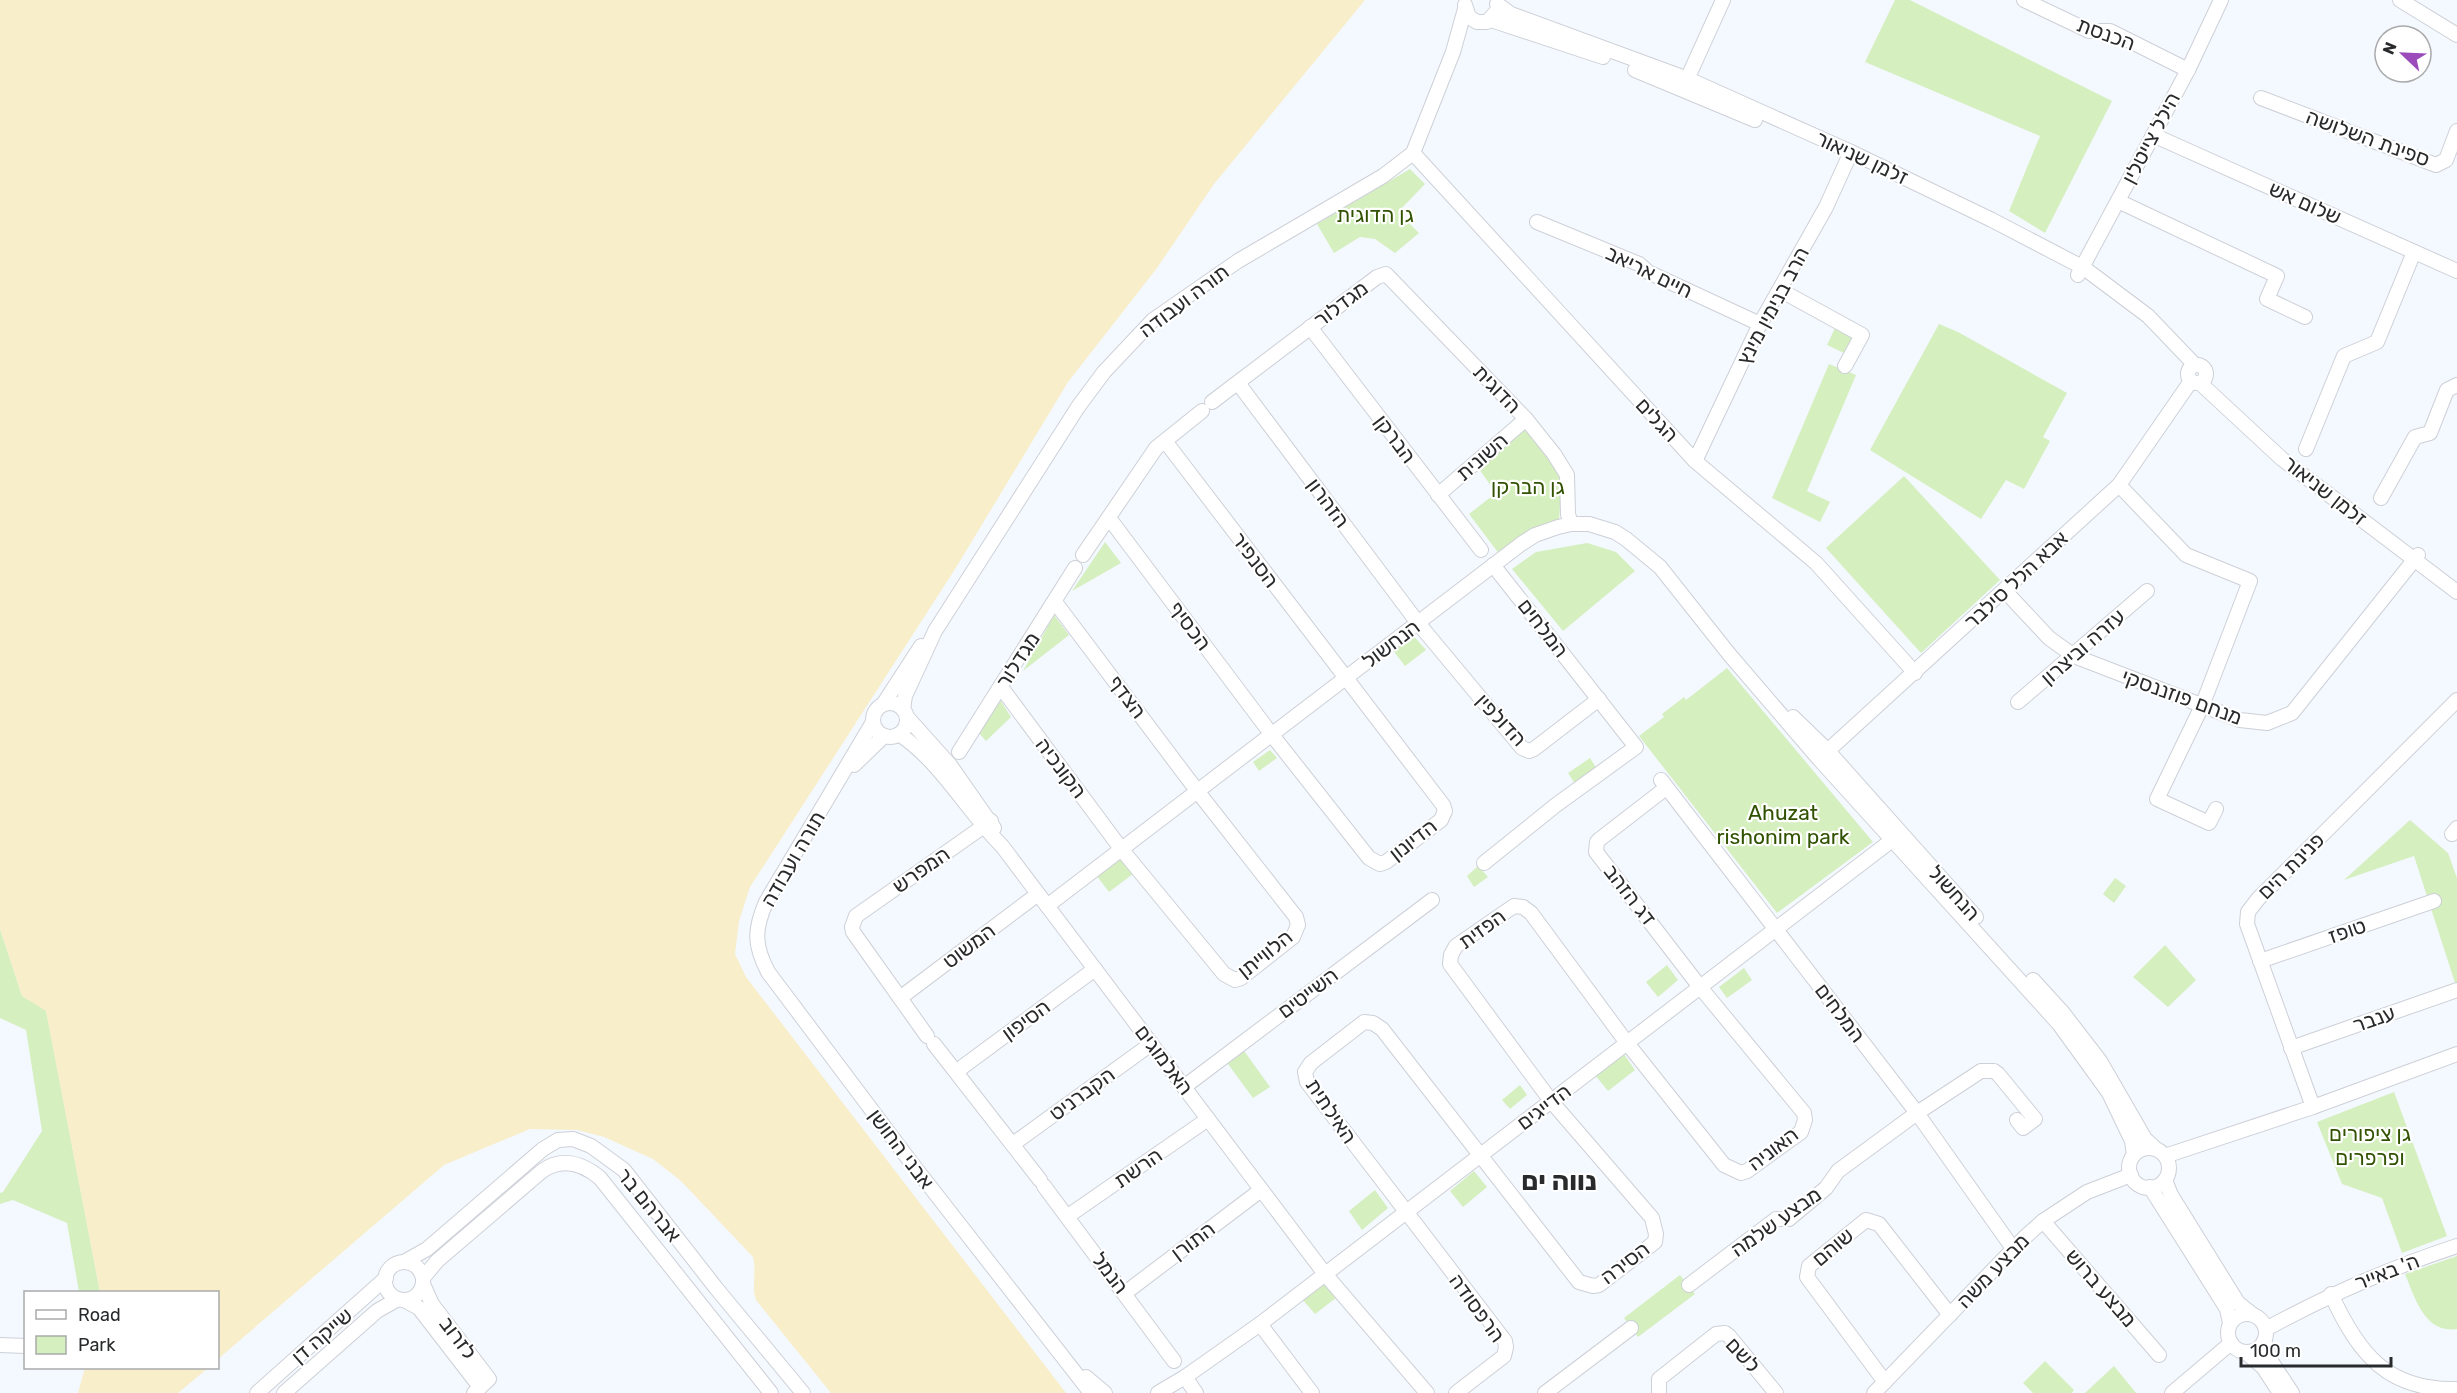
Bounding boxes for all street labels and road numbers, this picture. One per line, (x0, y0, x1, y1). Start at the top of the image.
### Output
street label: הכנסת (2074, 11, 2139, 56)
street label: הילל צייטלין (2116, 88, 2185, 188)
street label: ספינת השלושה (2303, 104, 2433, 171)
street label: זלמן שניאור (1812, 125, 1913, 190)
street label: שלום אש (2265, 176, 2345, 230)
street label: חיים אריאב (1602, 240, 1697, 303)
street label: הרב בנימין מינץ (1731, 242, 1814, 369)
street label: תורה ועבודה (1134, 259, 1234, 343)
street label: מגדלור (1309, 275, 1373, 332)
street label: הדוגית (1468, 359, 1527, 418)
street label: הגלים (1631, 392, 1684, 447)
street label: הברקן (1369, 410, 1422, 468)
street label: השונית (1451, 427, 1513, 486)
street label: זלמן שניאור (2278, 450, 2372, 531)
street label: הזהרון (1302, 473, 1355, 532)
street label: אבא הלל סילבר (1959, 525, 2073, 634)
street label: הסנפיר (1226, 527, 1284, 592)
street label: המלחים (1513, 593, 1574, 662)
street label: הכסיף (1164, 596, 1217, 655)
street label: עזרה וביצרון (2035, 603, 2130, 690)
street label: הנחשול (1357, 614, 1424, 673)
street label: מגדלור (990, 627, 1045, 692)
street label: מנחם פוזננסקי (2119, 663, 2246, 730)
street label: הצדף (1103, 670, 1152, 723)
street label: הדולפין (1471, 688, 1532, 751)
street label: הקונכיה (1031, 733, 1092, 803)
street label: תורה ועבודה (755, 806, 830, 911)
street label: הדיונון (1384, 813, 1442, 866)
street label: פנינת הים (2252, 827, 2329, 904)
street label: המפרש (887, 841, 954, 898)
street label: דג הזהב (1599, 859, 1662, 930)
street label: הנחשול (1923, 860, 1986, 925)
street label: הפזית (1453, 903, 1510, 954)
street label: טופז (2324, 912, 2369, 949)
street label: המשוט (937, 918, 1000, 973)
street label: הלווייתן (1232, 924, 1297, 983)
street label: השייטים (1273, 962, 1343, 1023)
street label: המלחים (1810, 978, 1871, 1047)
street label: הסיפון (997, 994, 1055, 1045)
street label: ענבר (2349, 1000, 2398, 1037)
street label: האלמוגים (1130, 1020, 1199, 1100)
street label: הקברניט (1044, 1061, 1119, 1126)
street label: האילתית (1301, 1073, 1362, 1148)
street label: הדייגים (1512, 1078, 1576, 1135)
street label: אבני החושן (863, 1104, 940, 1194)
street label: האוניה (1742, 1121, 1803, 1176)
street label: הרשת (1109, 1142, 1167, 1193)
street label: אברהם בר (612, 1163, 687, 1247)
street label: מבצע שלמה (1726, 1181, 1826, 1262)
street label: התורן (1166, 1216, 1220, 1265)
street label: שוהם (1807, 1222, 1858, 1271)
street label: מבצע משה (1951, 1228, 2034, 1313)
street label: הסירה (1595, 1236, 1654, 1289)
street label: מבצע ברוש (2061, 1243, 2142, 1332)
street label: הנמל (1087, 1247, 1134, 1298)
street label: ה' באייר (2351, 1248, 2423, 1295)
street label: הרפסודה (1444, 1268, 1511, 1347)
street label: שייקה דן (286, 1302, 357, 1369)
street label: לזרוב (434, 1311, 482, 1364)
street label: לשם (1721, 1332, 1766, 1377)

